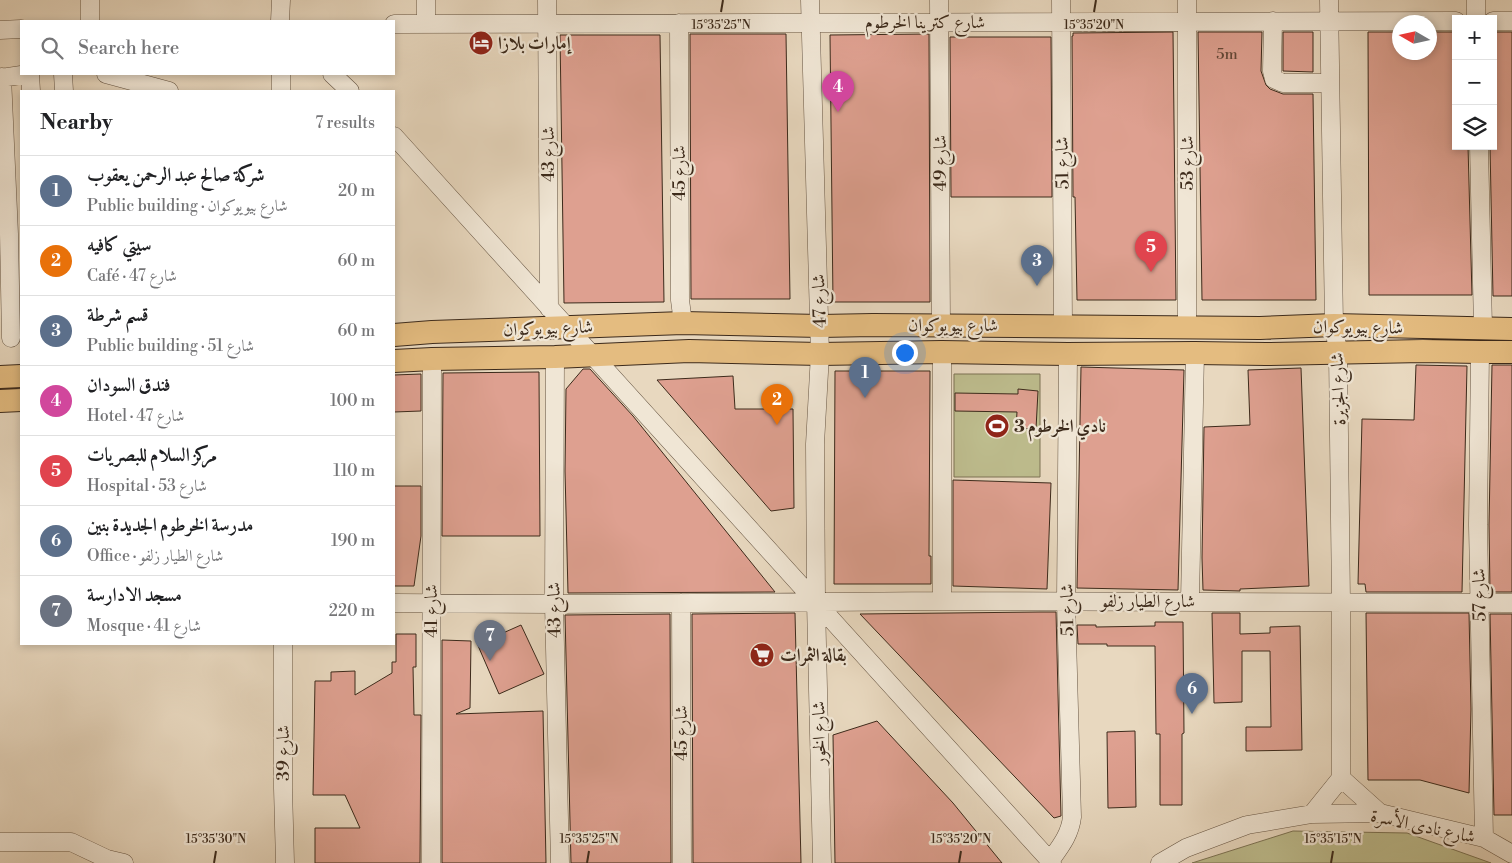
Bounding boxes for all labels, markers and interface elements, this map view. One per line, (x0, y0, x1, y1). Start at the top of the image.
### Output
street label: شارع كترينا الخرطوم (865, 11, 985, 38)
north arrow (1392, 15, 1437, 60)
map controls (1452, 15, 1497, 150)
button: + (1452, 15, 1497, 60)
text: 15°35'25"N (691, 18, 751, 33)
text: 15°35'20"N (1064, 18, 1124, 33)
search box (20, 20, 395, 75)
hotel icon: إمارات بلازا (468, 30, 494, 56)
place label: إمارات بلازا (498, 32, 573, 55)
icon: search (38, 34, 66, 62)
text: Search here (78, 36, 179, 60)
house number: 5m (1216, 45, 1238, 64)
button: − (1452, 60, 1497, 105)
pin: 4 (822, 71, 854, 112)
button: layers (1452, 105, 1497, 150)
text: Nearby (40, 110, 113, 136)
text: 7 results (315, 113, 375, 133)
street label: شارع 43 (537, 126, 563, 182)
street label: شارع 49 (929, 135, 955, 191)
street label: شارع 51 (1051, 136, 1077, 190)
street label: شارع 53 (1176, 136, 1202, 190)
street label: شارع 45 (668, 145, 694, 201)
text: شركة صالح عبد الرحمن يعقوب (87, 163, 265, 187)
text: 1 (52, 181, 60, 201)
text: 20 m (338, 181, 375, 201)
text: Public building · شارع بيويوكوان (87, 196, 288, 216)
pin: 5 (1135, 231, 1167, 272)
text: سيتي كافيه (87, 233, 151, 257)
pin: 3 (1021, 245, 1053, 286)
text: 2 (51, 251, 61, 271)
text: 60 m (337, 251, 375, 271)
text: Café · شارع 47 (87, 266, 177, 286)
street label: شارع 47 (807, 273, 835, 328)
text: قسم شرطة (87, 303, 149, 327)
street label: شارع بيويوكوان (908, 314, 998, 340)
street label: شارع بيويوكوان (503, 315, 594, 345)
street label: شارع بيويوكوان (1313, 315, 1403, 343)
text: 3 (51, 321, 61, 341)
text: 60 m (337, 321, 375, 341)
text: Public building · شارع 51 (87, 336, 254, 356)
your location (892, 340, 918, 366)
street label: شارع الجزيرة (1326, 352, 1354, 426)
pin: 1 (849, 357, 881, 398)
text: فندق السودان (87, 373, 171, 397)
pin: 2 (761, 384, 793, 425)
text: 4 (51, 391, 61, 411)
text: 100 m (330, 391, 375, 411)
text: Hotel · شارع 47 (87, 406, 184, 426)
sports icon: نادي الخرطوم 3 (984, 413, 1010, 439)
place label: نادي الخرطوم 3 (1014, 415, 1106, 442)
text: مركز السلام للبصريات (87, 443, 217, 467)
text: 5 (51, 461, 61, 481)
text: 110 m (333, 461, 375, 481)
text: Hospital · شارع 53 (87, 476, 207, 496)
text: مدرسة الخرطوم الجديدة بنين (87, 513, 253, 537)
text: 6 (51, 531, 61, 551)
text: 190 m (331, 531, 375, 551)
text: Office · شارع الطيار زلفو (87, 546, 223, 566)
street label: شارع 57 (1468, 568, 1494, 622)
street label: شارع 43 (543, 582, 569, 638)
text: مسجد الادارسة (87, 583, 182, 607)
street label: شارع 51 (1056, 583, 1082, 637)
street label: شارع 41 (420, 584, 446, 638)
street label: شارع الطيار زلفو (1099, 590, 1195, 616)
text: 7 (51, 601, 61, 621)
text: 220 m (329, 601, 375, 621)
text: Mosque · شارع 41 (87, 616, 201, 636)
pin: 7 (474, 620, 506, 661)
supermarket icon: بقالة الثمرات (749, 642, 775, 668)
place label: بقالة الثمرات (780, 644, 847, 667)
pin: 6 (1176, 673, 1208, 714)
street label: شارع الخور (807, 701, 835, 767)
street label: شارع 45 (670, 705, 696, 761)
street label: شارع 39 (272, 725, 298, 781)
street label: شارع نادى الأسرة (1368, 802, 1478, 852)
text: 15°35'30"N (186, 832, 246, 847)
text: 15°35'25"N (559, 832, 619, 847)
text: 15°35'20"N (931, 832, 991, 847)
text: 15°35'15"N (1304, 832, 1362, 847)

